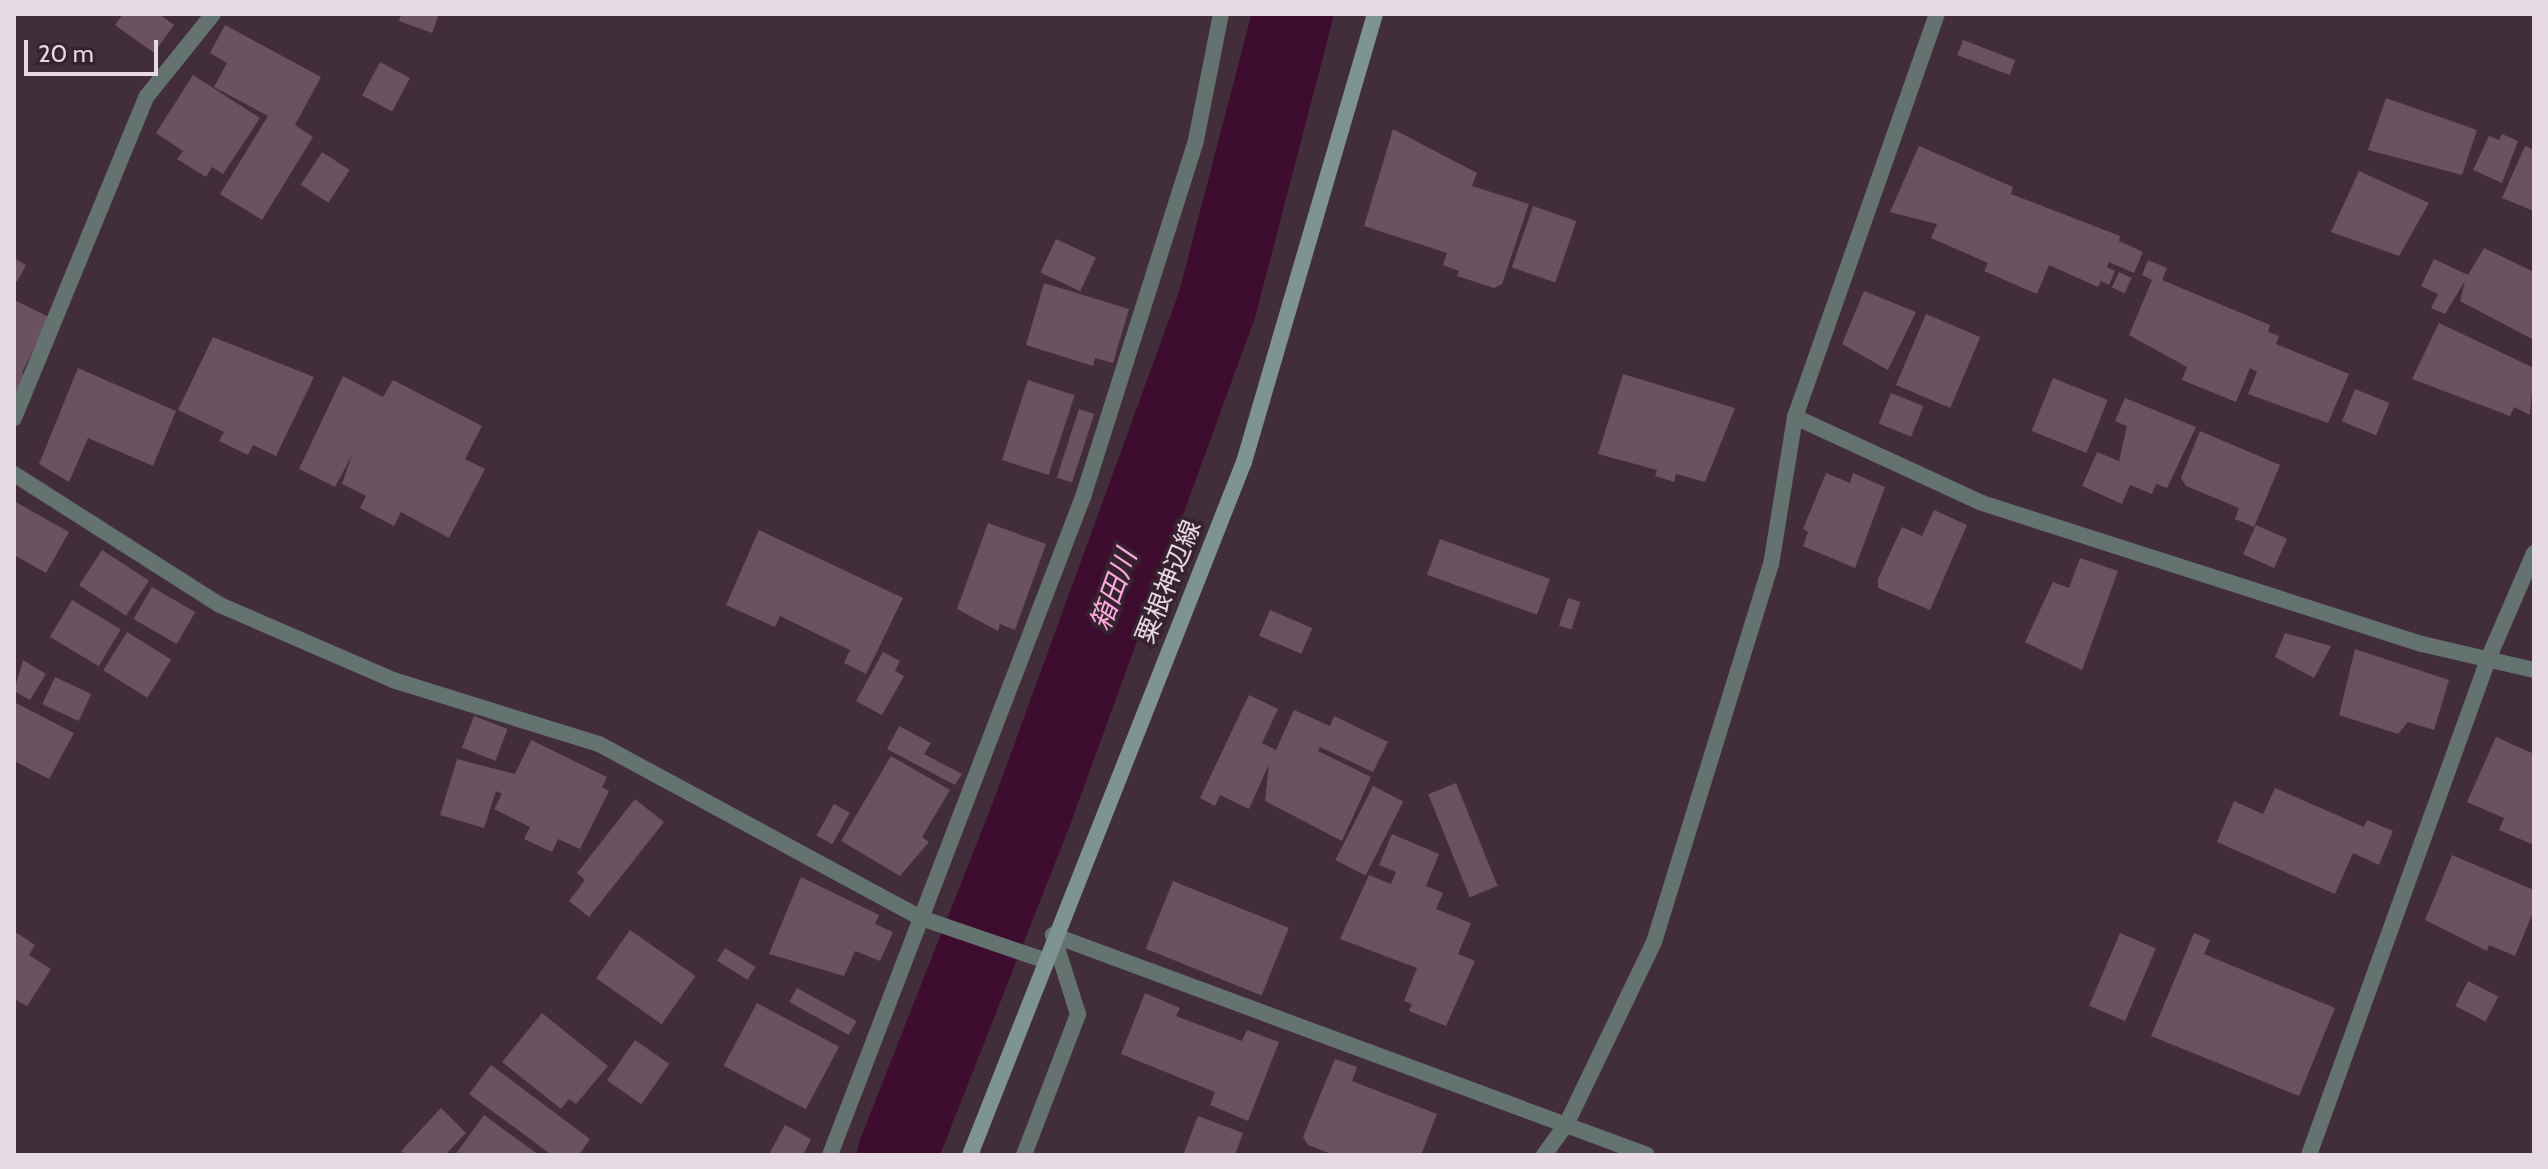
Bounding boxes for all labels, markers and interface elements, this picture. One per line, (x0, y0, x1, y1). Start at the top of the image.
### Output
scale bar (28, 24, 162, 74)
text: 20 m (38, 39, 94, 68)
street label: 粟根神辺線 (1130, 516, 1208, 648)
water label: 箱田川 (1083, 545, 1143, 635)

